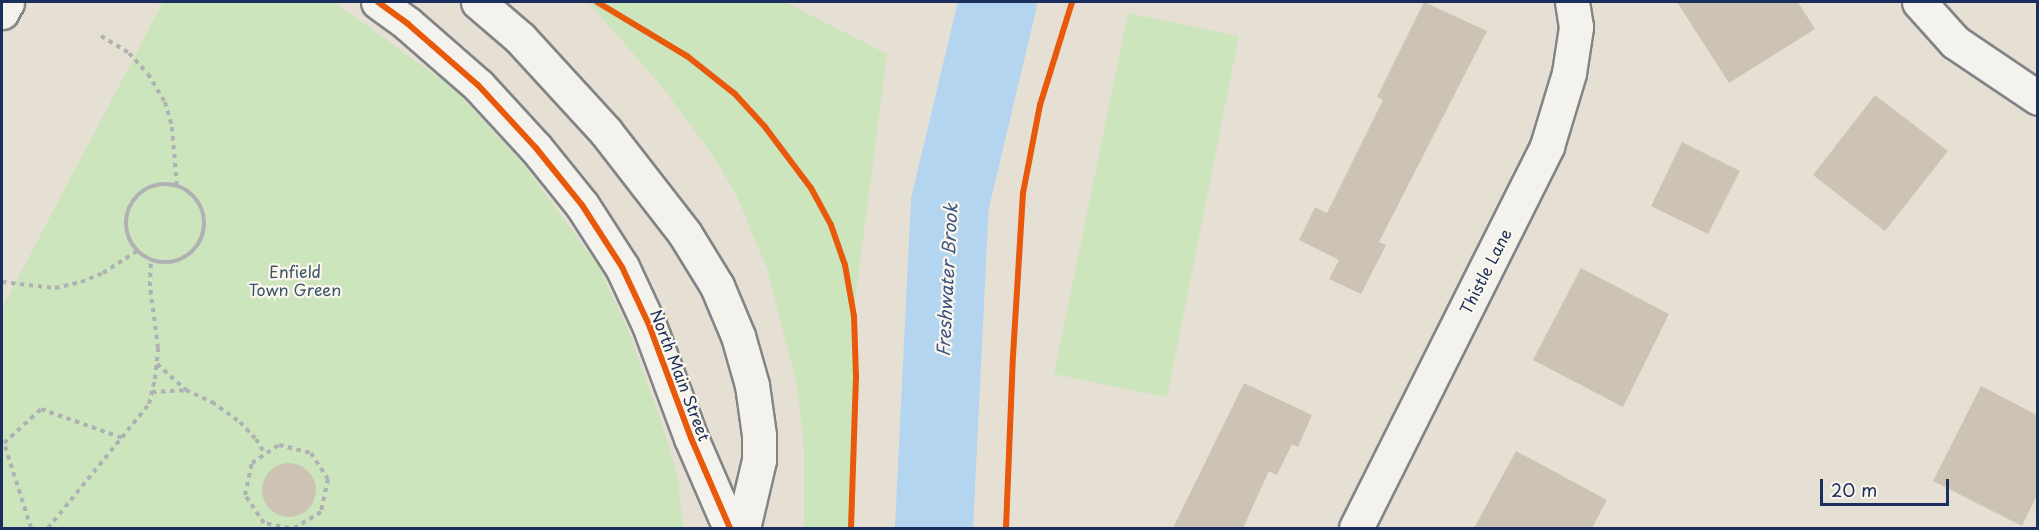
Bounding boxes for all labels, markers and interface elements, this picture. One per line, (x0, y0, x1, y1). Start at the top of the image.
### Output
water label: Freshwater Brook (932, 202, 962, 358)
street label: Thistle Lane (1455, 225, 1515, 317)
park label: Enfield Town Green (249, 261, 341, 299)
street label: North Main Street (647, 306, 715, 444)
scale bar (1823, 467, 1952, 505)
text: 20 m (1831, 476, 1877, 503)

